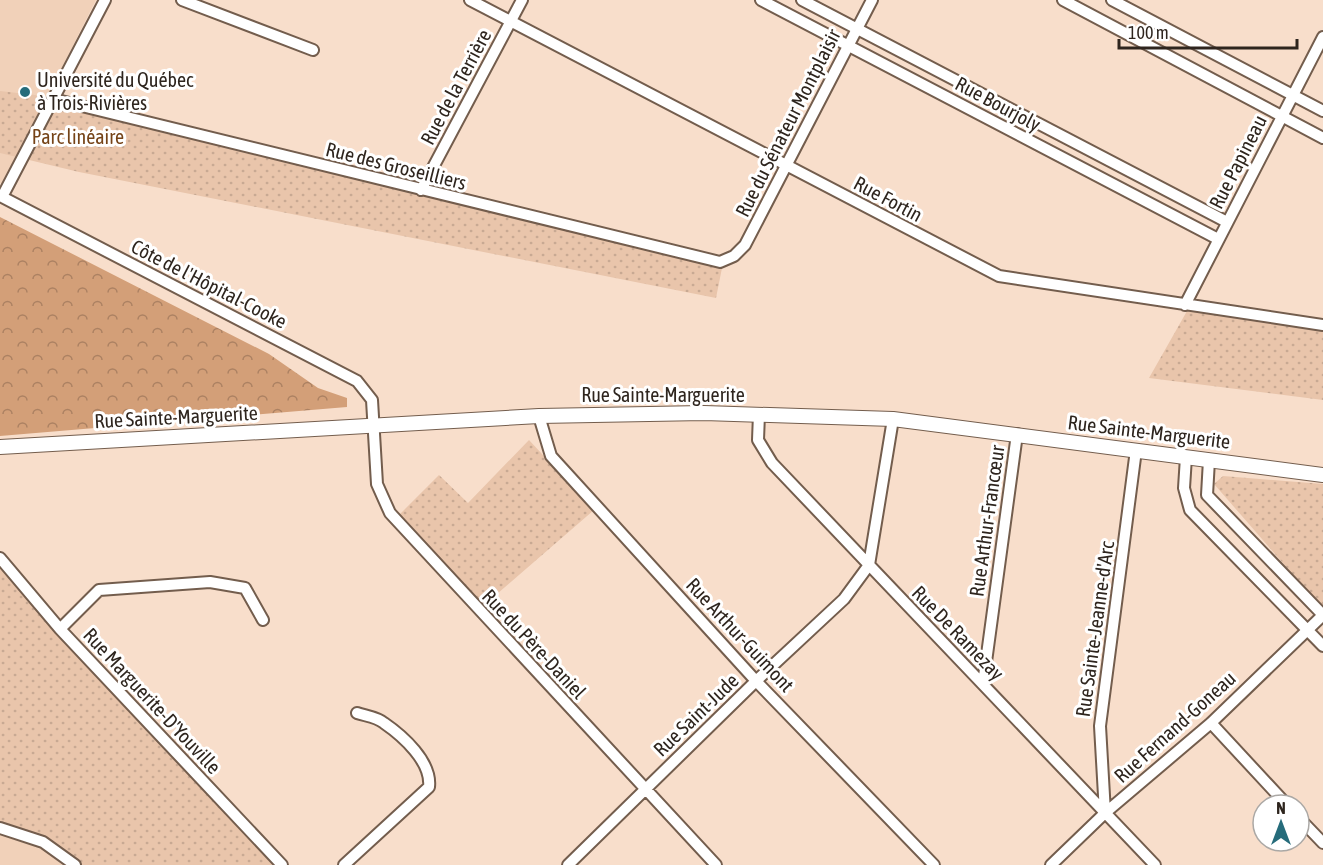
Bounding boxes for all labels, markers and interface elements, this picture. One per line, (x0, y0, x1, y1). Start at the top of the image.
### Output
scale bar (1119, 12, 1298, 50)
text: 100 m (1128, 22, 1169, 43)
street label: Rue du Sénateur Montplaisir (730, 24, 845, 220)
street label: Rue de la Terrière (416, 25, 496, 148)
place label: Université du Québec à Trois-Rivières (37, 68, 194, 114)
street label: Rue Bourjoly (952, 72, 1045, 136)
marker: Université du Québec à Trois-Rivières (18, 85, 32, 99)
street label: Rue Papineau (1204, 111, 1271, 212)
park label: Parc linéaire (32, 125, 124, 148)
street label: Rue des Groseilliers (324, 137, 469, 194)
street label: Rue Fortin (850, 171, 926, 226)
street label: Côte de l'Hôpital-Cooke (128, 234, 291, 333)
street label: Rue Sainte-Marguerite (581, 383, 745, 406)
street label: Rue Sainte-Marguerite (94, 401, 258, 432)
street label: Rue Sainte-Marguerite (1066, 410, 1232, 453)
street label: Rue Arthur-Francœur (965, 443, 1009, 598)
street label: Rue Sainte-Jeanne-d'Arc (1071, 539, 1118, 718)
street label: Rue Arthur-Guimont (682, 573, 799, 696)
street label: Rue De Ramezay (908, 581, 1009, 685)
street label: Rue du Père-Daniel (478, 584, 591, 704)
street label: Rue Marguerite-D'Youville (79, 623, 226, 778)
street label: Rue Fernand-Goneau (1109, 666, 1240, 787)
street label: Rue Saint-Jude (649, 669, 743, 761)
north arrow (1251, 793, 1311, 853)
text: N (1276, 799, 1286, 817)

